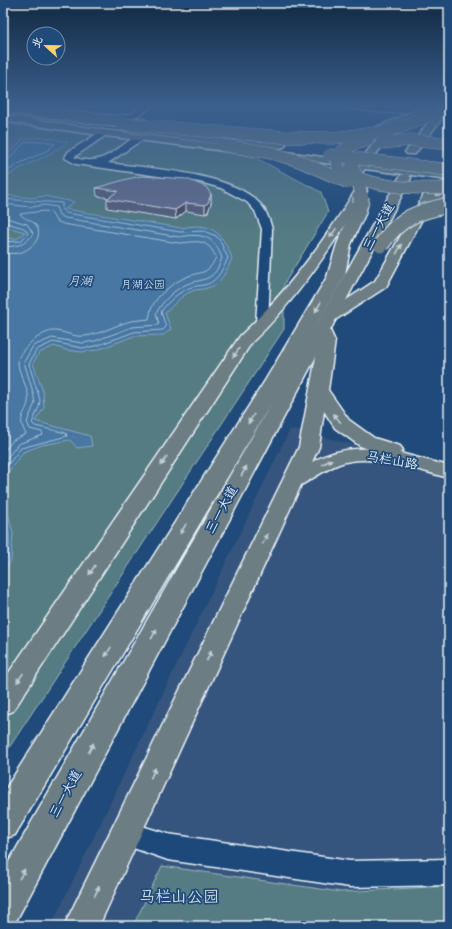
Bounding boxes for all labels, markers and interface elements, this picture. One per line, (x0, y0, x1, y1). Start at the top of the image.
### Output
north arrow (26, 26, 66, 66)
text: 北 (29, 35, 46, 50)
street label: 三一大道 (359, 200, 399, 254)
one-way arrow (329, 227, 337, 238)
one-way arrow (396, 244, 402, 255)
water label: 月湖 (68, 274, 93, 290)
park label: 月湖公园 (121, 278, 165, 292)
one-way arrow (314, 301, 321, 313)
one-way arrow (233, 348, 240, 359)
one-way arrow (248, 413, 255, 424)
one-way arrow (333, 413, 342, 424)
street label: 马栏山路 (365, 448, 419, 474)
one-way arrow (160, 456, 168, 467)
one-way arrow (322, 459, 333, 465)
one-way arrow (240, 465, 247, 477)
street label: 三一大道 (202, 483, 242, 537)
one-way arrow (180, 523, 187, 535)
one-way arrow (262, 533, 268, 544)
one-way arrow (88, 564, 96, 575)
one-way arrow (151, 628, 157, 640)
one-way arrow (104, 647, 112, 657)
one-way arrow (206, 650, 212, 662)
one-way arrow (16, 672, 24, 683)
one-way arrow (88, 742, 95, 753)
street label: 三一大道 (46, 767, 86, 821)
one-way arrow (150, 768, 156, 779)
one-way arrow (18, 868, 25, 880)
one-way arrow (94, 885, 100, 896)
park label: 马栏山公园 (139, 887, 219, 908)

